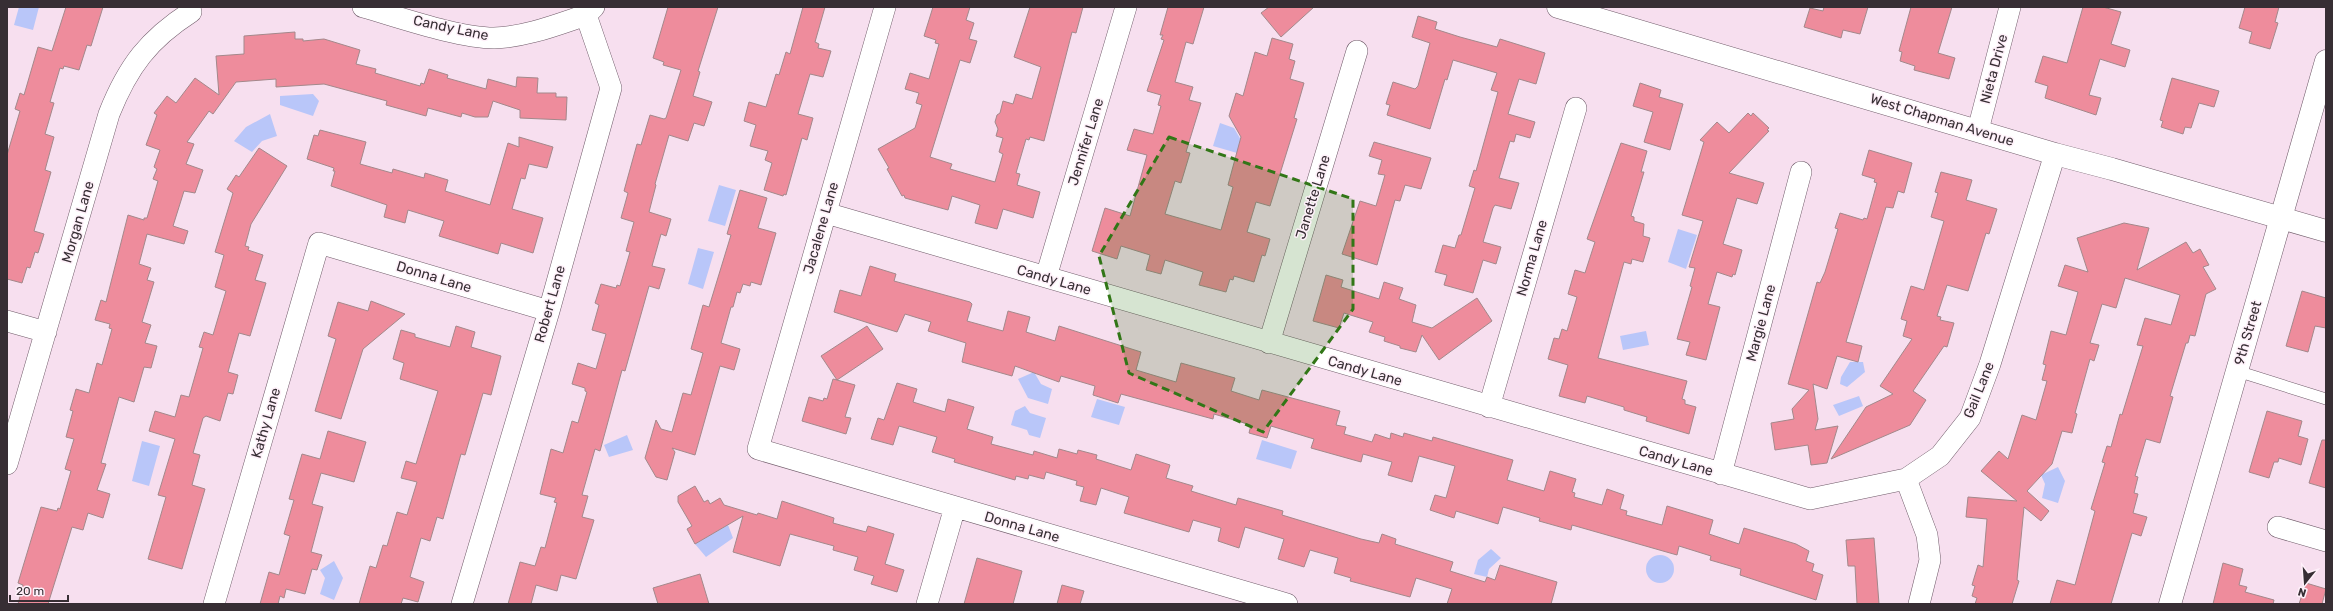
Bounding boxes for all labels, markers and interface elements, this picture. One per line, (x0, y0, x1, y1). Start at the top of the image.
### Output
street label: Candy Lane (412, 12, 490, 44)
street label: Nieta Drive (1977, 32, 2011, 106)
street label: West Chapman Avenue (1868, 90, 2016, 150)
street label: Jennifer Lane (1065, 96, 1107, 188)
street label: Janette Lane (1292, 153, 1334, 241)
street label: Morgan Lane (58, 179, 98, 265)
street label: Jacalene Lane (800, 180, 842, 276)
street label: Norma Lane (1513, 218, 1551, 298)
street label: Donna Lane (394, 258, 474, 297)
street label: Candy Lane (1015, 261, 1093, 299)
street label: Robert Lane (531, 263, 569, 345)
street label: Margie Lane (1743, 283, 1779, 363)
street label: 9th Street (2231, 298, 2265, 367)
street label: Candy Lane (1326, 352, 1404, 390)
street label: Gail Lane (1960, 359, 1998, 421)
street label: Kathy Lane (248, 386, 284, 460)
street label: Candy Lane (1637, 442, 1715, 480)
street label: Donna Lane (982, 508, 1062, 546)
north arrow (2285, 563, 2325, 603)
scale bar (10, 577, 68, 603)
text: 20 m (16, 584, 44, 598)
text: N (2296, 585, 2308, 599)

